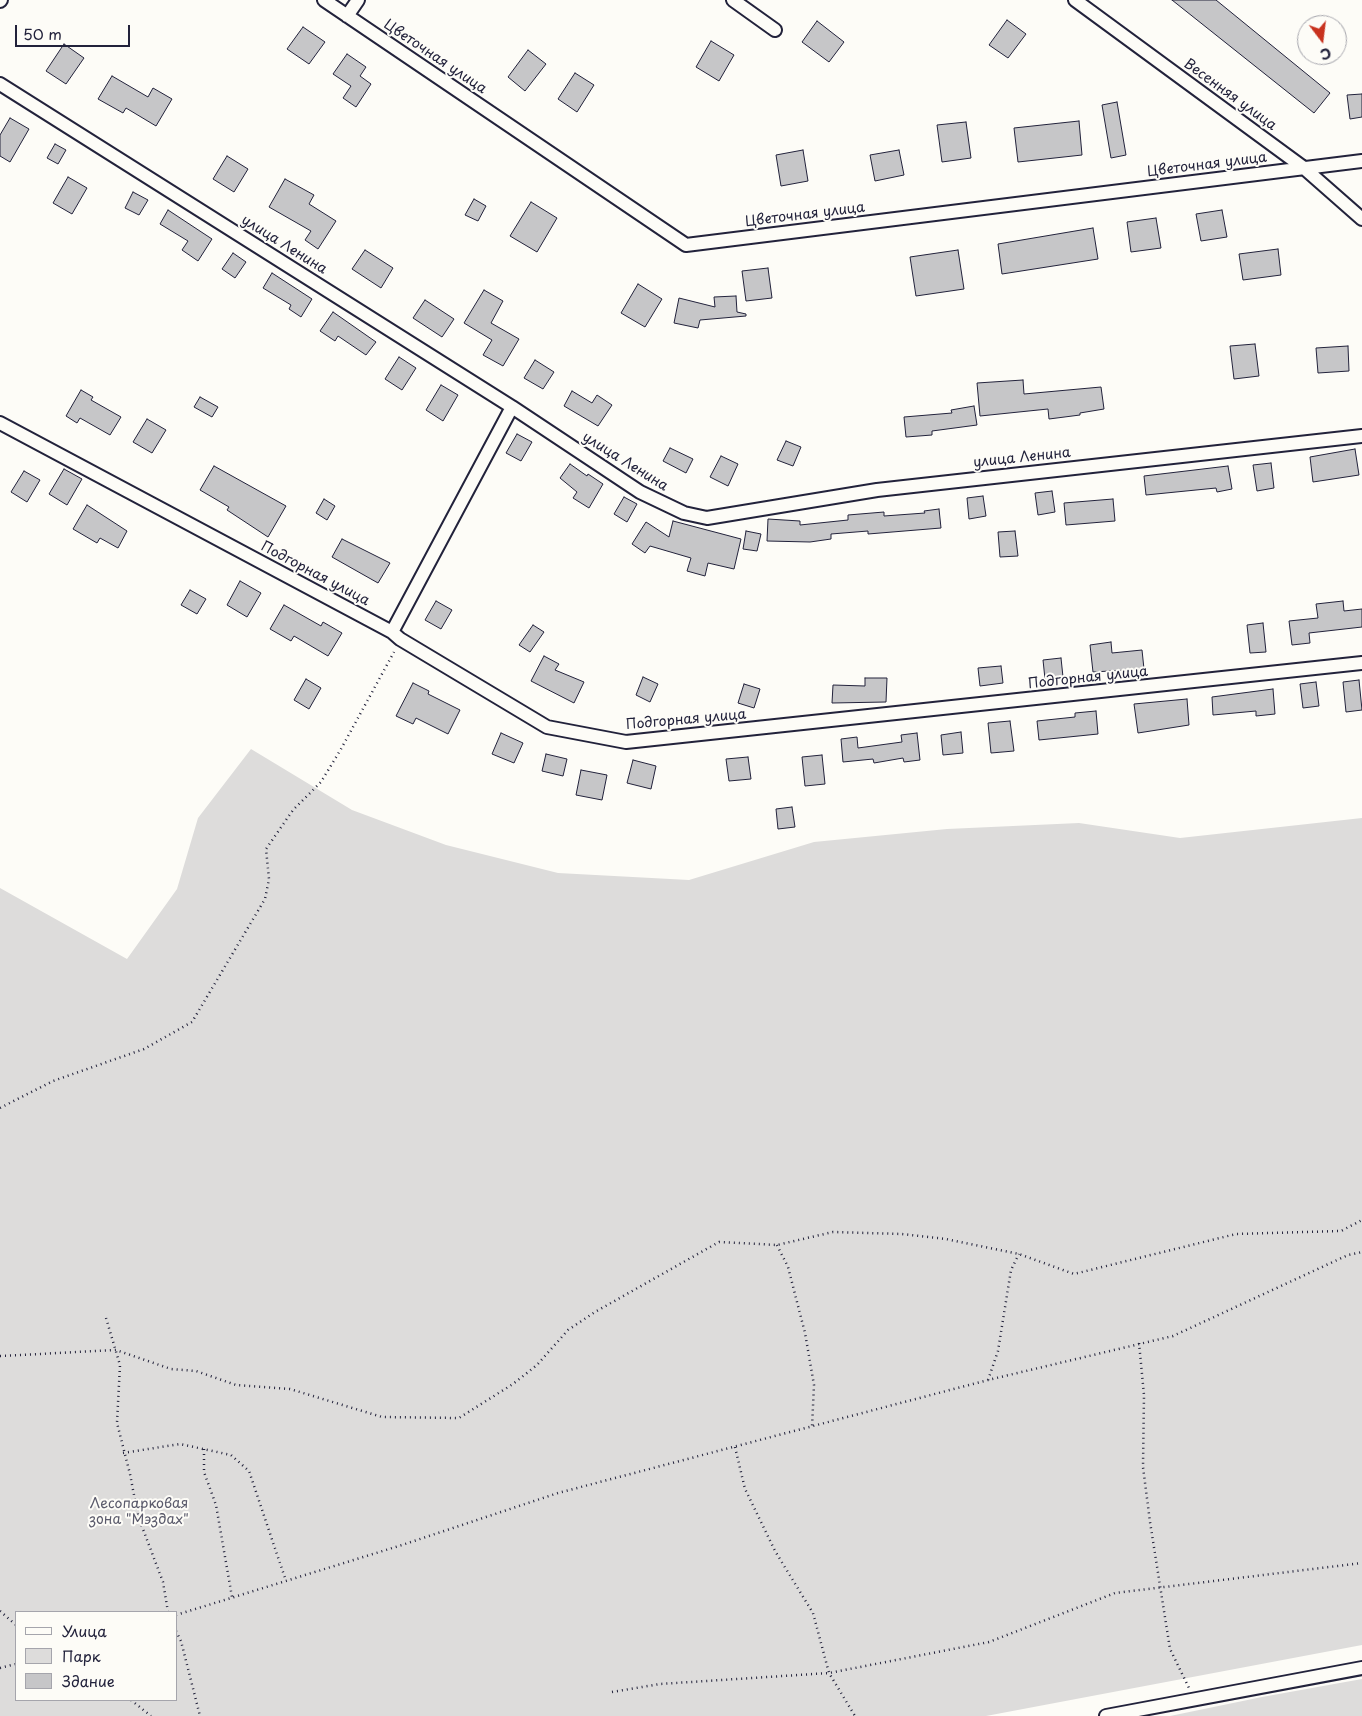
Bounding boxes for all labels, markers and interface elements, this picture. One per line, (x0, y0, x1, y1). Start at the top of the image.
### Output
scale bar (18, 15, 132, 47)
north arrow (1297, 15, 1347, 65)
street label: Цветочная улица (380, 16, 490, 98)
text: 50 m (23, 22, 62, 45)
text: С (1318, 43, 1334, 66)
street label: Весенняя улица (1180, 56, 1280, 134)
street label: Цветочная улица (1146, 149, 1268, 181)
street label: Цветочная улица (744, 199, 866, 231)
street label: улица Ленина (238, 212, 330, 278)
street label: улица Ленина (579, 429, 671, 495)
street label: улица Ленина (972, 445, 1072, 471)
street label: Подгорная улица (258, 538, 372, 610)
street label: Подгорная улица (1027, 663, 1149, 693)
street label: Подгорная улица (625, 706, 747, 734)
park label: Лесопарковая зона "Мэздах" (89, 1496, 189, 1528)
legend (15, 1611, 178, 1701)
text: Улица (62, 1619, 107, 1642)
text: Парк (62, 1644, 101, 1667)
text: Здание (62, 1669, 115, 1692)

